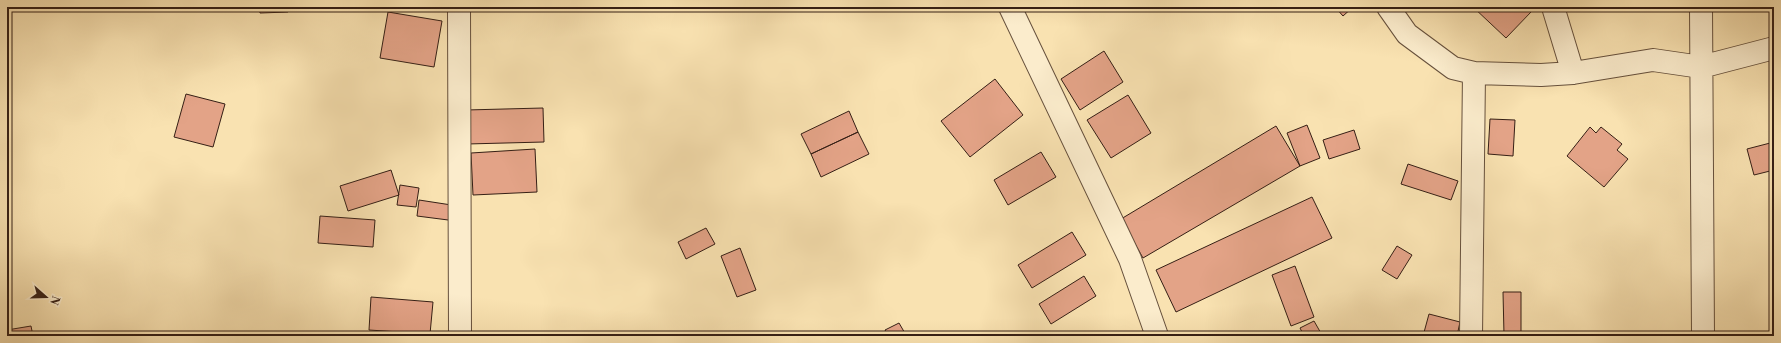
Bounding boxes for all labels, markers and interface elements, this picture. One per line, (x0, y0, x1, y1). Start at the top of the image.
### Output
north arrow (26, 277, 66, 317)
text: N (46, 294, 63, 307)

